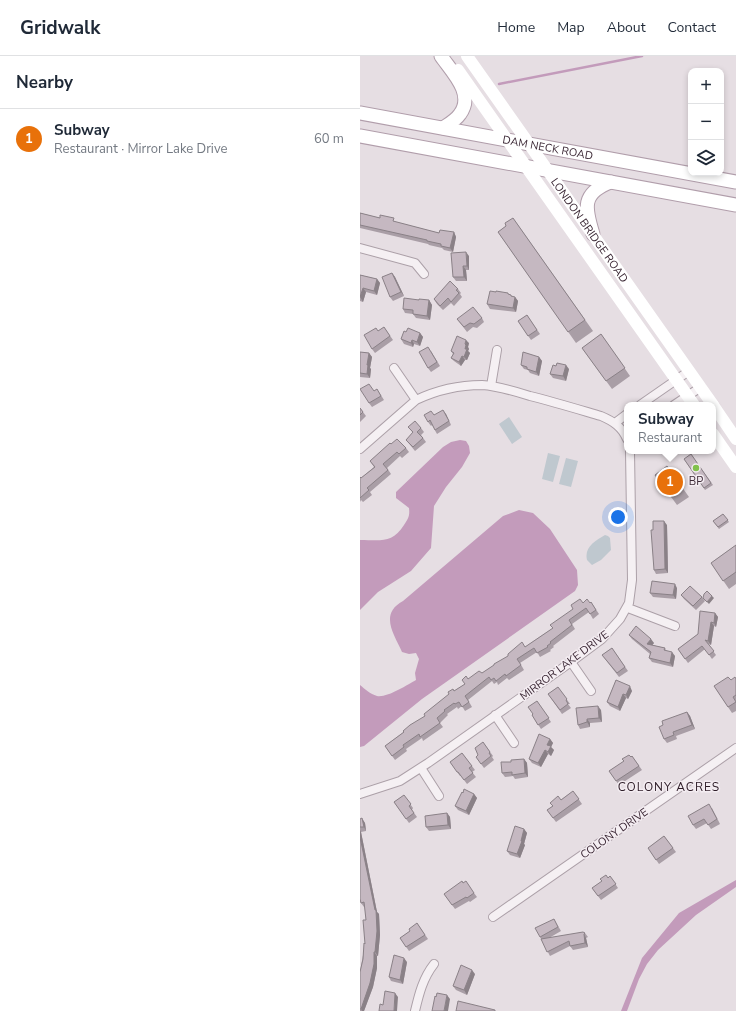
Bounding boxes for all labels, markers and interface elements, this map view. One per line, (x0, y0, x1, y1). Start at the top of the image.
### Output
text: Gridwalk (20, 15, 100, 41)
text: Home (497, 18, 535, 37)
text: Map (557, 18, 585, 37)
text: About (607, 18, 646, 37)
text: Contact (668, 18, 716, 37)
map controls (688, 68, 724, 176)
button: + (688, 68, 724, 104)
text: Nearby (16, 71, 73, 94)
button: − (688, 104, 724, 140)
text: Subway (54, 120, 110, 140)
text: 1 (25, 130, 33, 148)
text: 60 m (314, 130, 344, 148)
street label: DAM NECK ROAD (501, 132, 594, 164)
text: Restaurant · Mirror Lake Drive (54, 140, 227, 158)
button: layers (688, 140, 724, 176)
street label: LONDON BRIDGE ROAD (547, 175, 631, 286)
popup (624, 402, 716, 454)
text: Subway (638, 409, 694, 429)
text: Restaurant (638, 429, 702, 447)
marker: BP (691, 463, 701, 473)
pin: 1 (657, 467, 683, 497)
place label: BP (689, 474, 703, 489)
your location (608, 507, 628, 527)
street label: MIRROR LAKE DRIVE (517, 627, 612, 704)
district label: COLONY ACRES (618, 779, 720, 795)
street label: COLONY DRIVE (577, 804, 651, 862)

